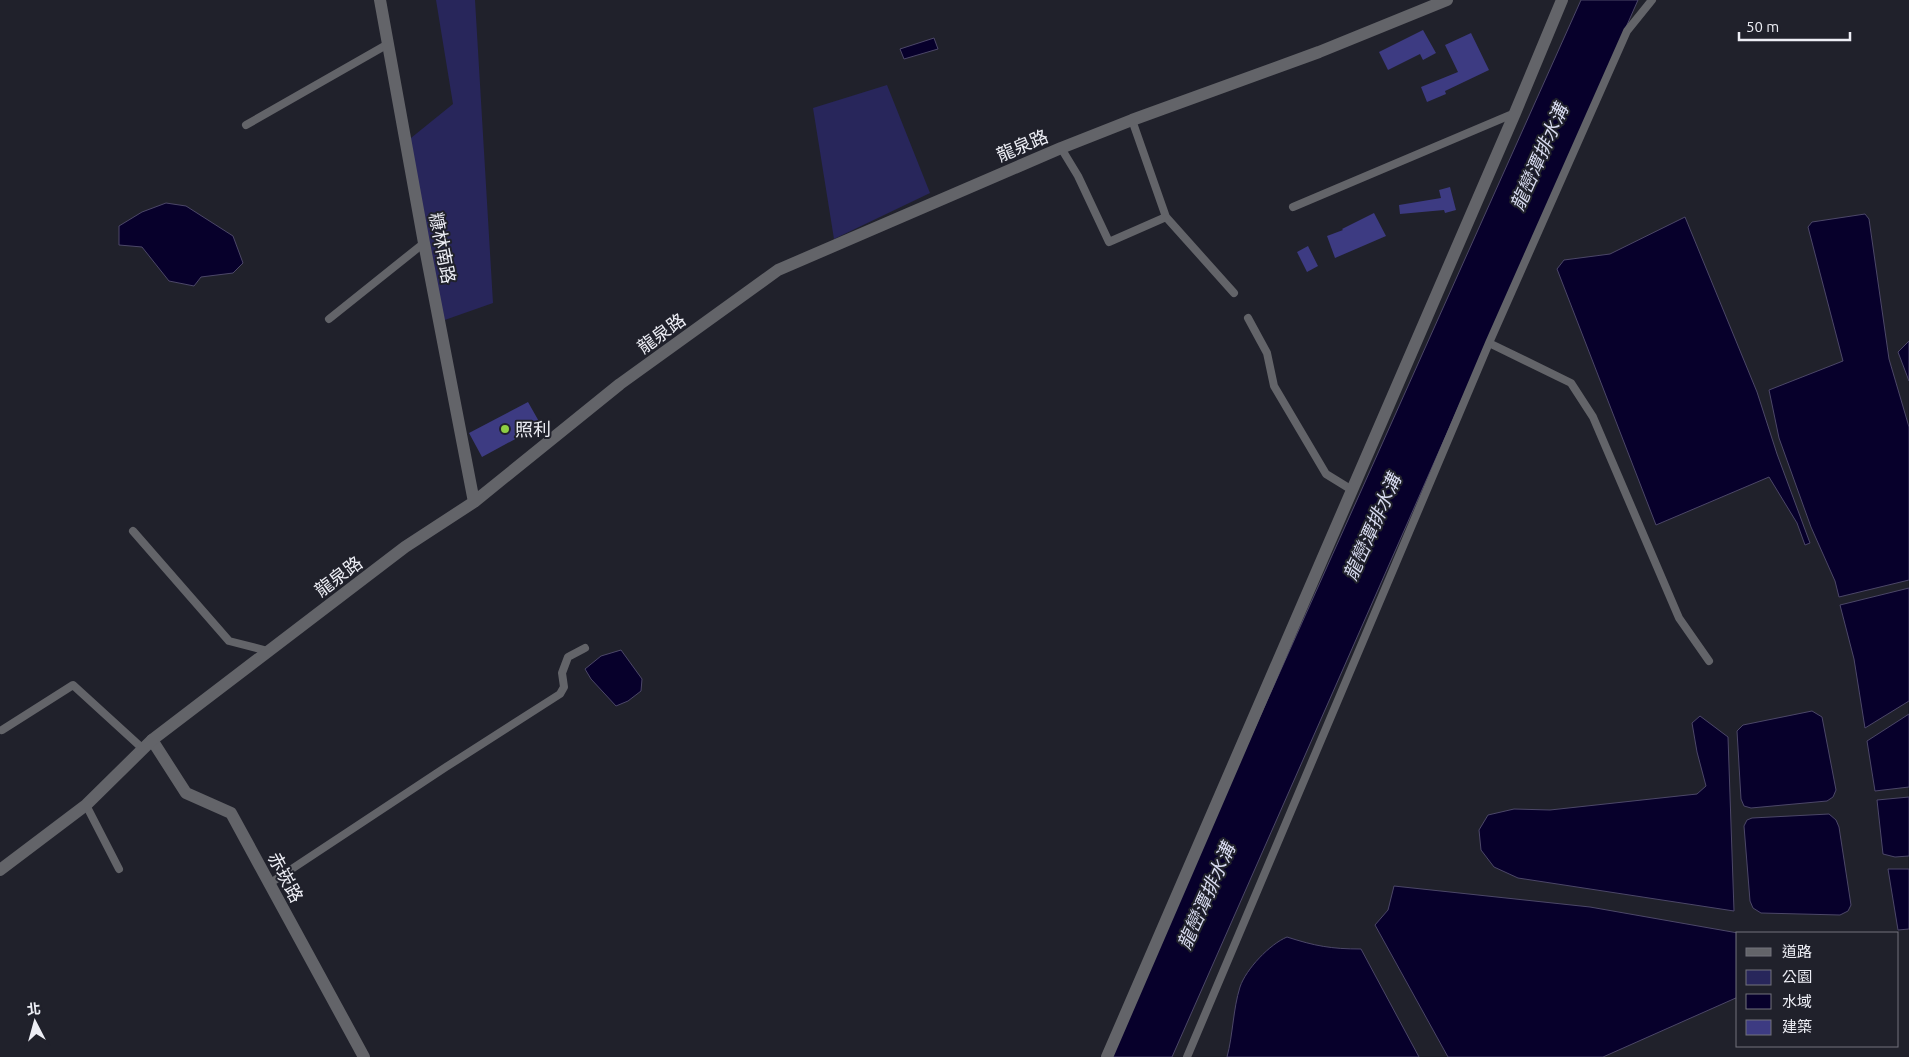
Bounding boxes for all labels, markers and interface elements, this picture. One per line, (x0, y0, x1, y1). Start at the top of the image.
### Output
scale bar (1739, 10, 1850, 42)
text: 50 m (1746, 18, 1779, 35)
water label: 龍巒潭排水溝 (1506, 98, 1573, 214)
street label: 龍泉路 (993, 125, 1051, 165)
street label: 糠林南路 (426, 211, 460, 285)
street label: 龍泉路 (633, 309, 689, 357)
place label: 照利 (515, 419, 551, 439)
marker: 照利 (499, 423, 511, 435)
water label: 龍巒潭排水溝 (1339, 468, 1406, 584)
street label: 龍泉路 (310, 552, 366, 600)
water label: 龍巒潭排水溝 (1173, 837, 1240, 953)
street label: 赤崁路 (264, 848, 308, 906)
legend (1736, 932, 1899, 1047)
text: 道路 (1782, 943, 1812, 960)
text: 公園 (1782, 968, 1812, 985)
text: 水域 (1782, 993, 1812, 1010)
north arrow (10, 997, 60, 1047)
text: 北 (26, 1000, 41, 1018)
text: 建築 (1782, 1018, 1812, 1035)

